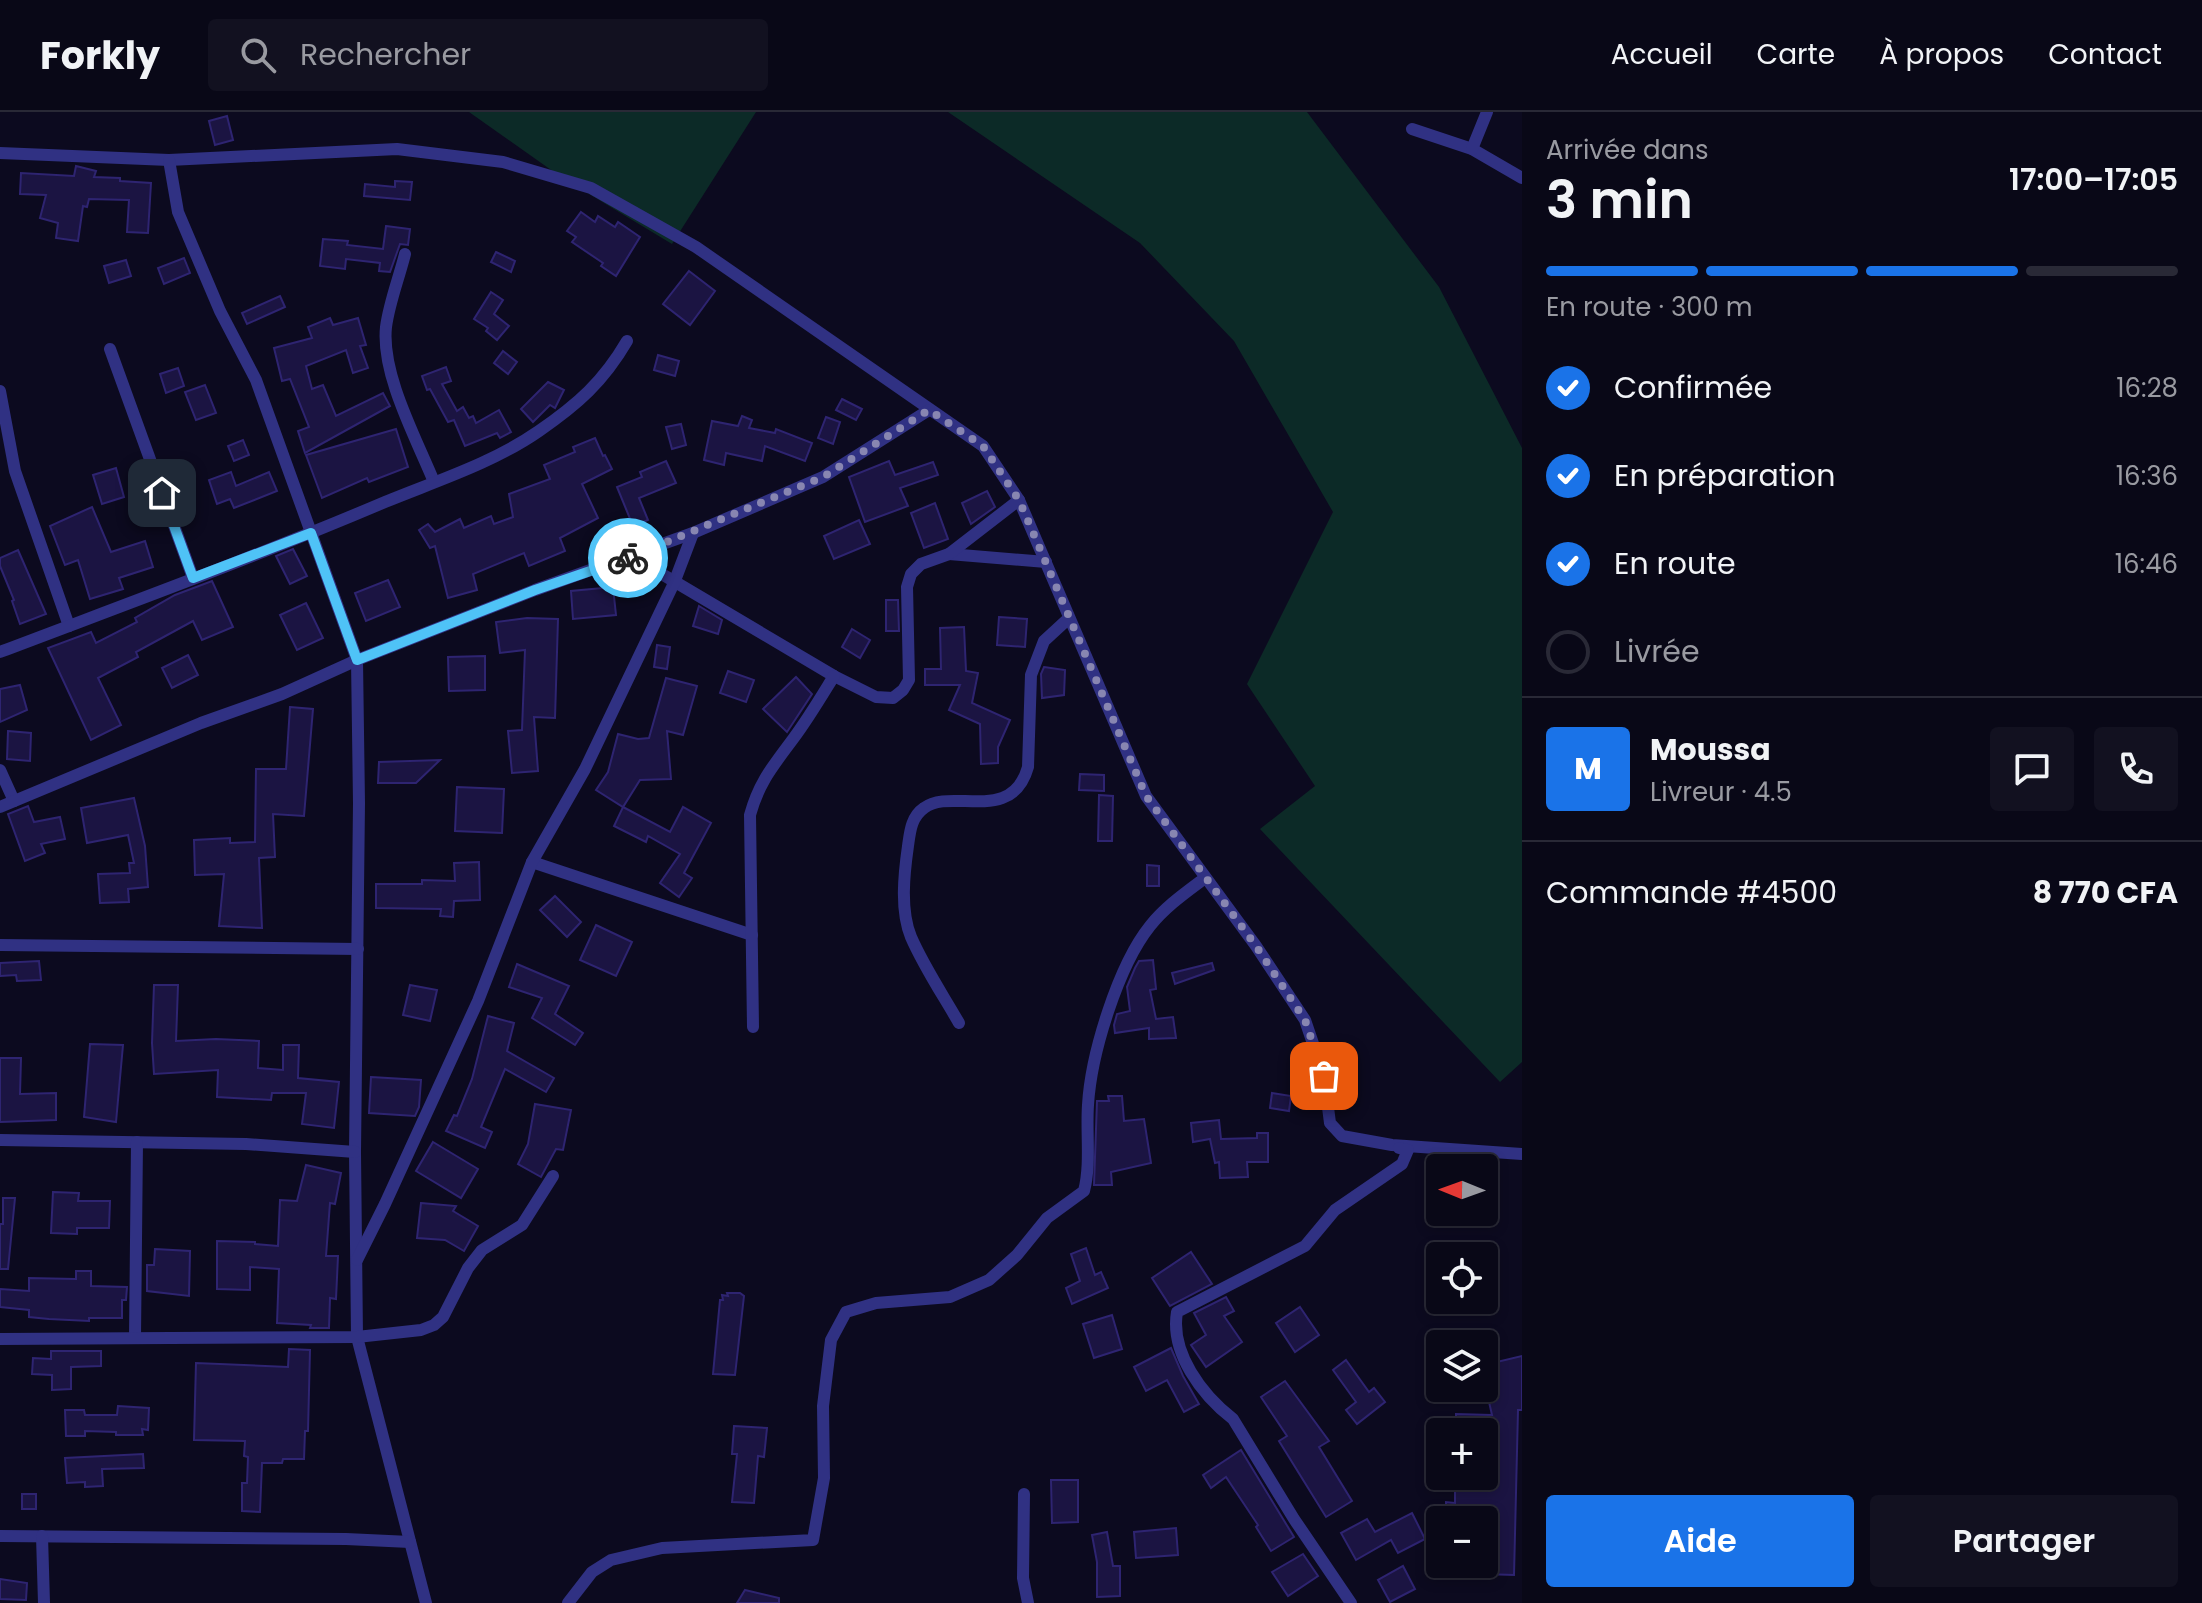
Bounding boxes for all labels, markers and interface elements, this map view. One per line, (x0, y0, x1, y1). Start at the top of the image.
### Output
search box (208, 19, 768, 91)
text: Forkly (40, 29, 160, 82)
icon: search (236, 33, 280, 77)
text: Rechercher (300, 33, 471, 76)
text: Accueil (1611, 35, 1713, 74)
text: Carte (1757, 35, 1835, 74)
text: À propos (1879, 35, 2004, 74)
text: Contact (2048, 35, 2162, 74)
text: Arrivée dans (1546, 132, 1708, 168)
text: 17:00–17:05 (2009, 158, 2178, 201)
text: 3 min (1546, 163, 1693, 236)
text: En route · 300 m (1546, 289, 1753, 325)
icon: check (1546, 366, 1590, 410)
text: Confirmée (1614, 366, 1772, 409)
text: 16:28 (2116, 370, 2178, 406)
icon: check (1546, 454, 1590, 498)
text: En préparation (1614, 454, 1835, 497)
text: 16:36 (2116, 458, 2178, 494)
pin (128, 459, 196, 527)
icon: home (140, 471, 184, 515)
courier (588, 518, 668, 598)
icon: bike (606, 536, 650, 580)
icon: check (1546, 542, 1590, 586)
text: En route (1614, 542, 1736, 585)
text: 16:46 (2115, 546, 2178, 582)
text: Livrée (1614, 630, 1700, 673)
button: chat (1990, 727, 2074, 811)
button: phone (2094, 727, 2178, 811)
text: Moussa (1650, 728, 1771, 771)
text: M (1574, 747, 1602, 790)
text: Livreur · 4.5 (1650, 774, 1792, 810)
text: Commande #4500 (1546, 871, 1837, 914)
text: 8 770 CFA (2033, 871, 2178, 914)
pin (1290, 1042, 1358, 1110)
icon: bag (1302, 1054, 1346, 1098)
north arrow (1426, 1154, 1498, 1226)
map controls (1426, 1154, 1498, 1578)
button: locate (1426, 1242, 1498, 1314)
button: layers (1426, 1330, 1498, 1402)
button: + (1426, 1418, 1498, 1490)
button: Aide (1546, 1495, 1854, 1587)
button: Partager (1870, 1495, 2178, 1587)
button: − (1426, 1506, 1498, 1578)

